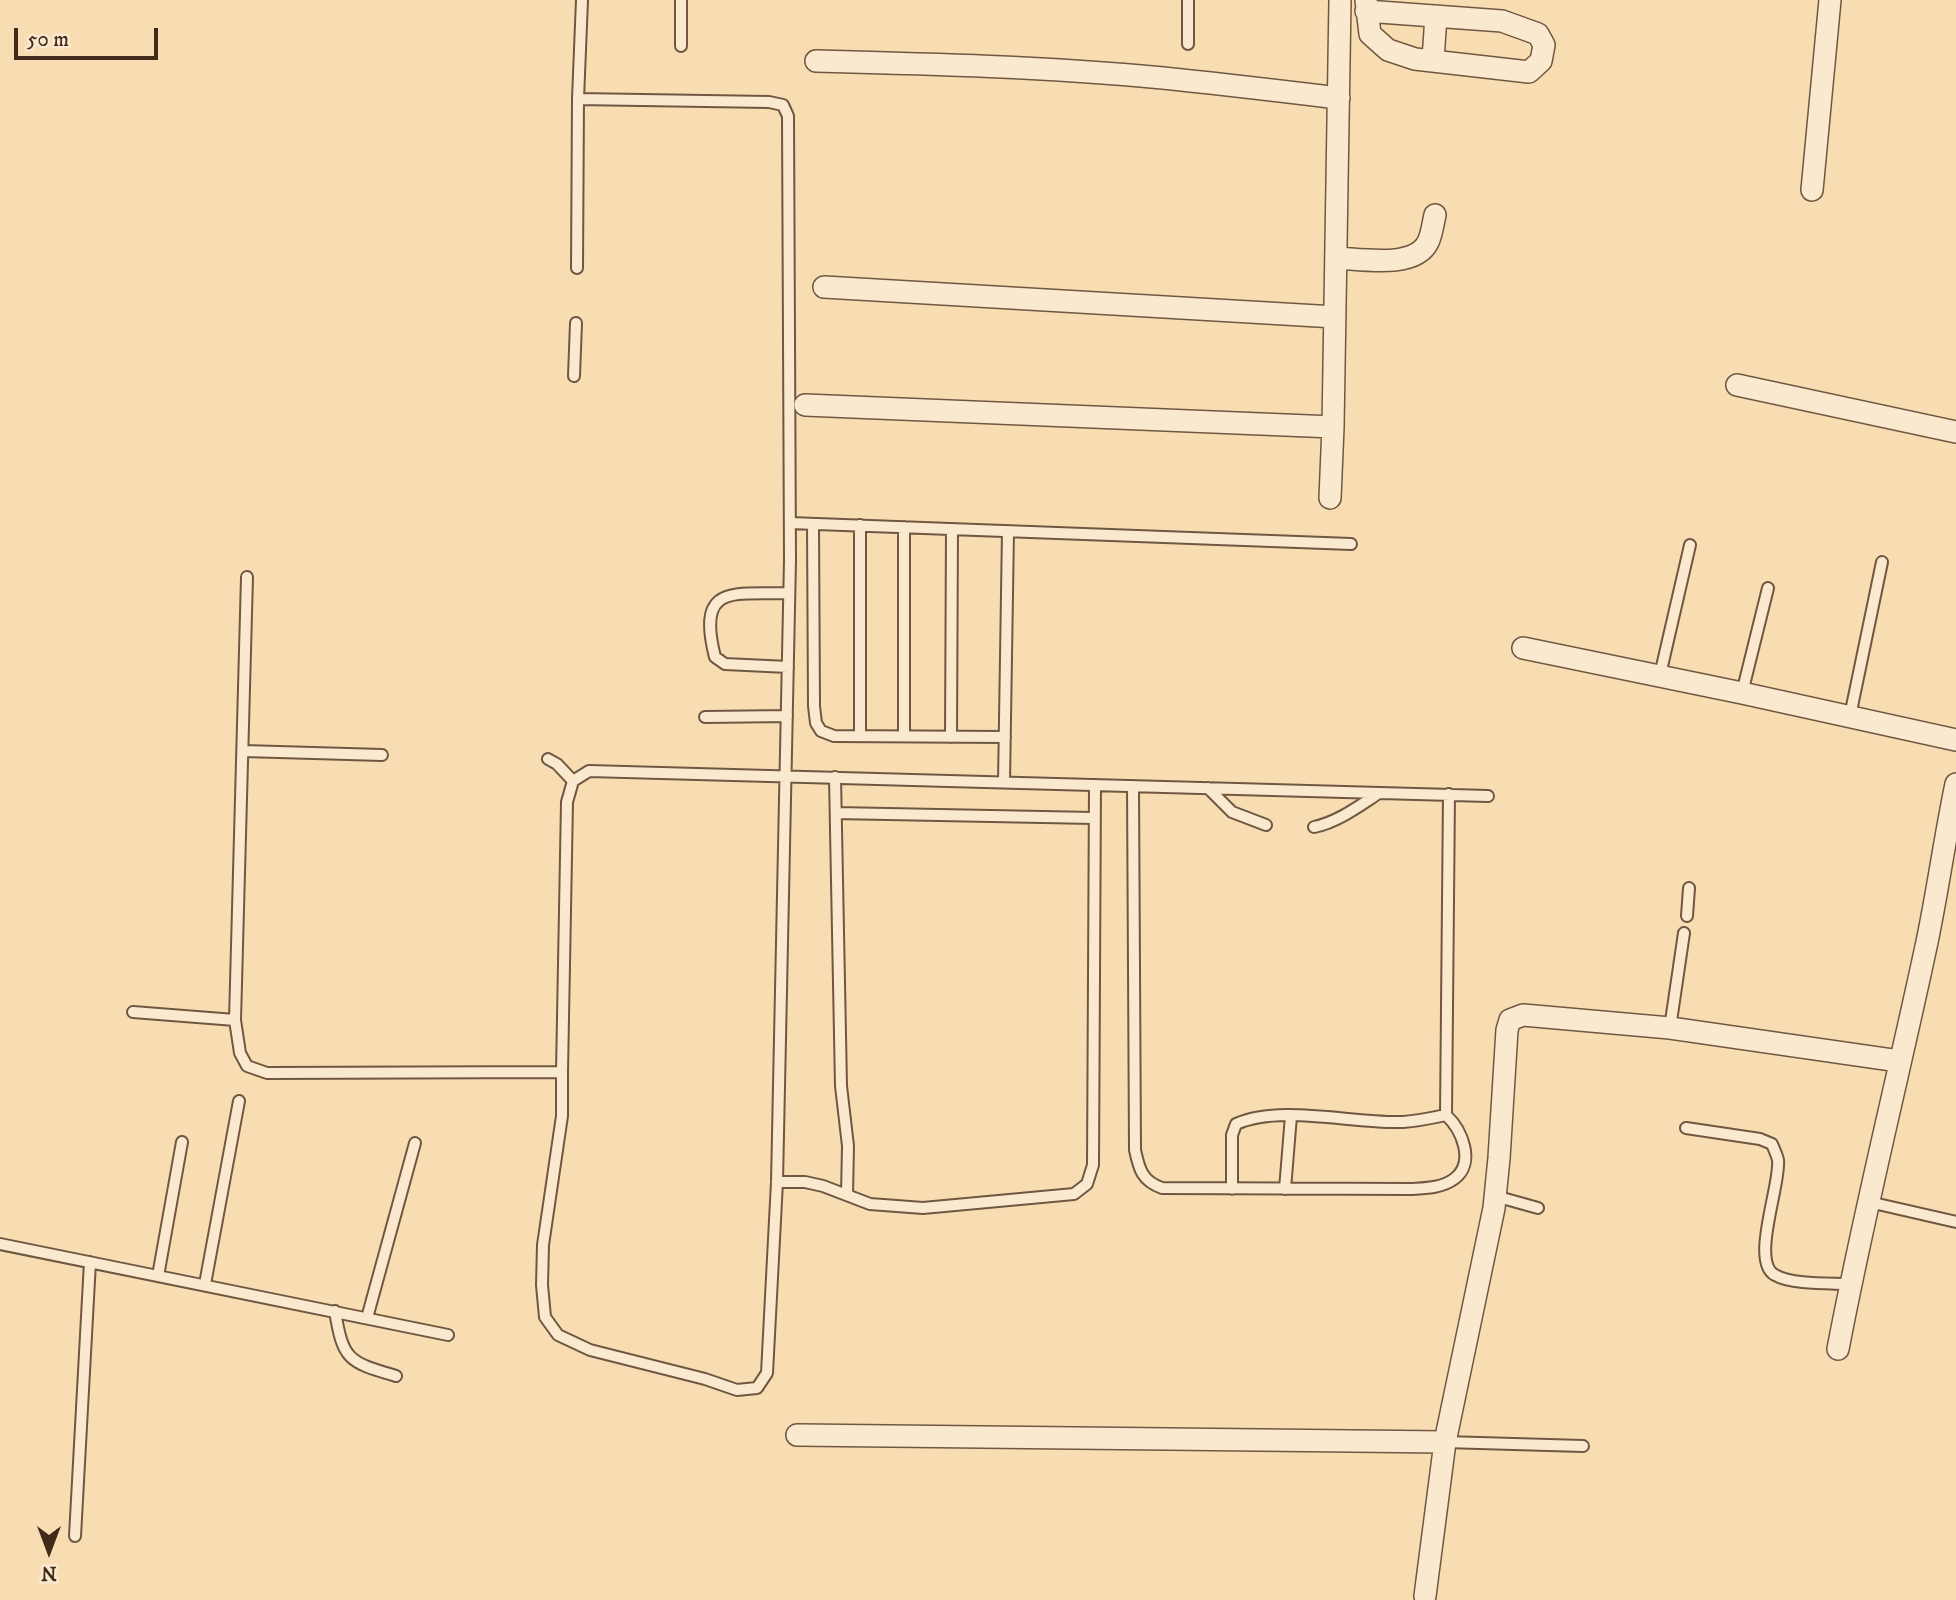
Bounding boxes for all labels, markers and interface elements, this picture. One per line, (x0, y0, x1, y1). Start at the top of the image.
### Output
scale bar (18, 14, 161, 58)
text: 50 m (27, 27, 69, 53)
north arrow (14, 1516, 84, 1586)
text: N (41, 1561, 57, 1584)

